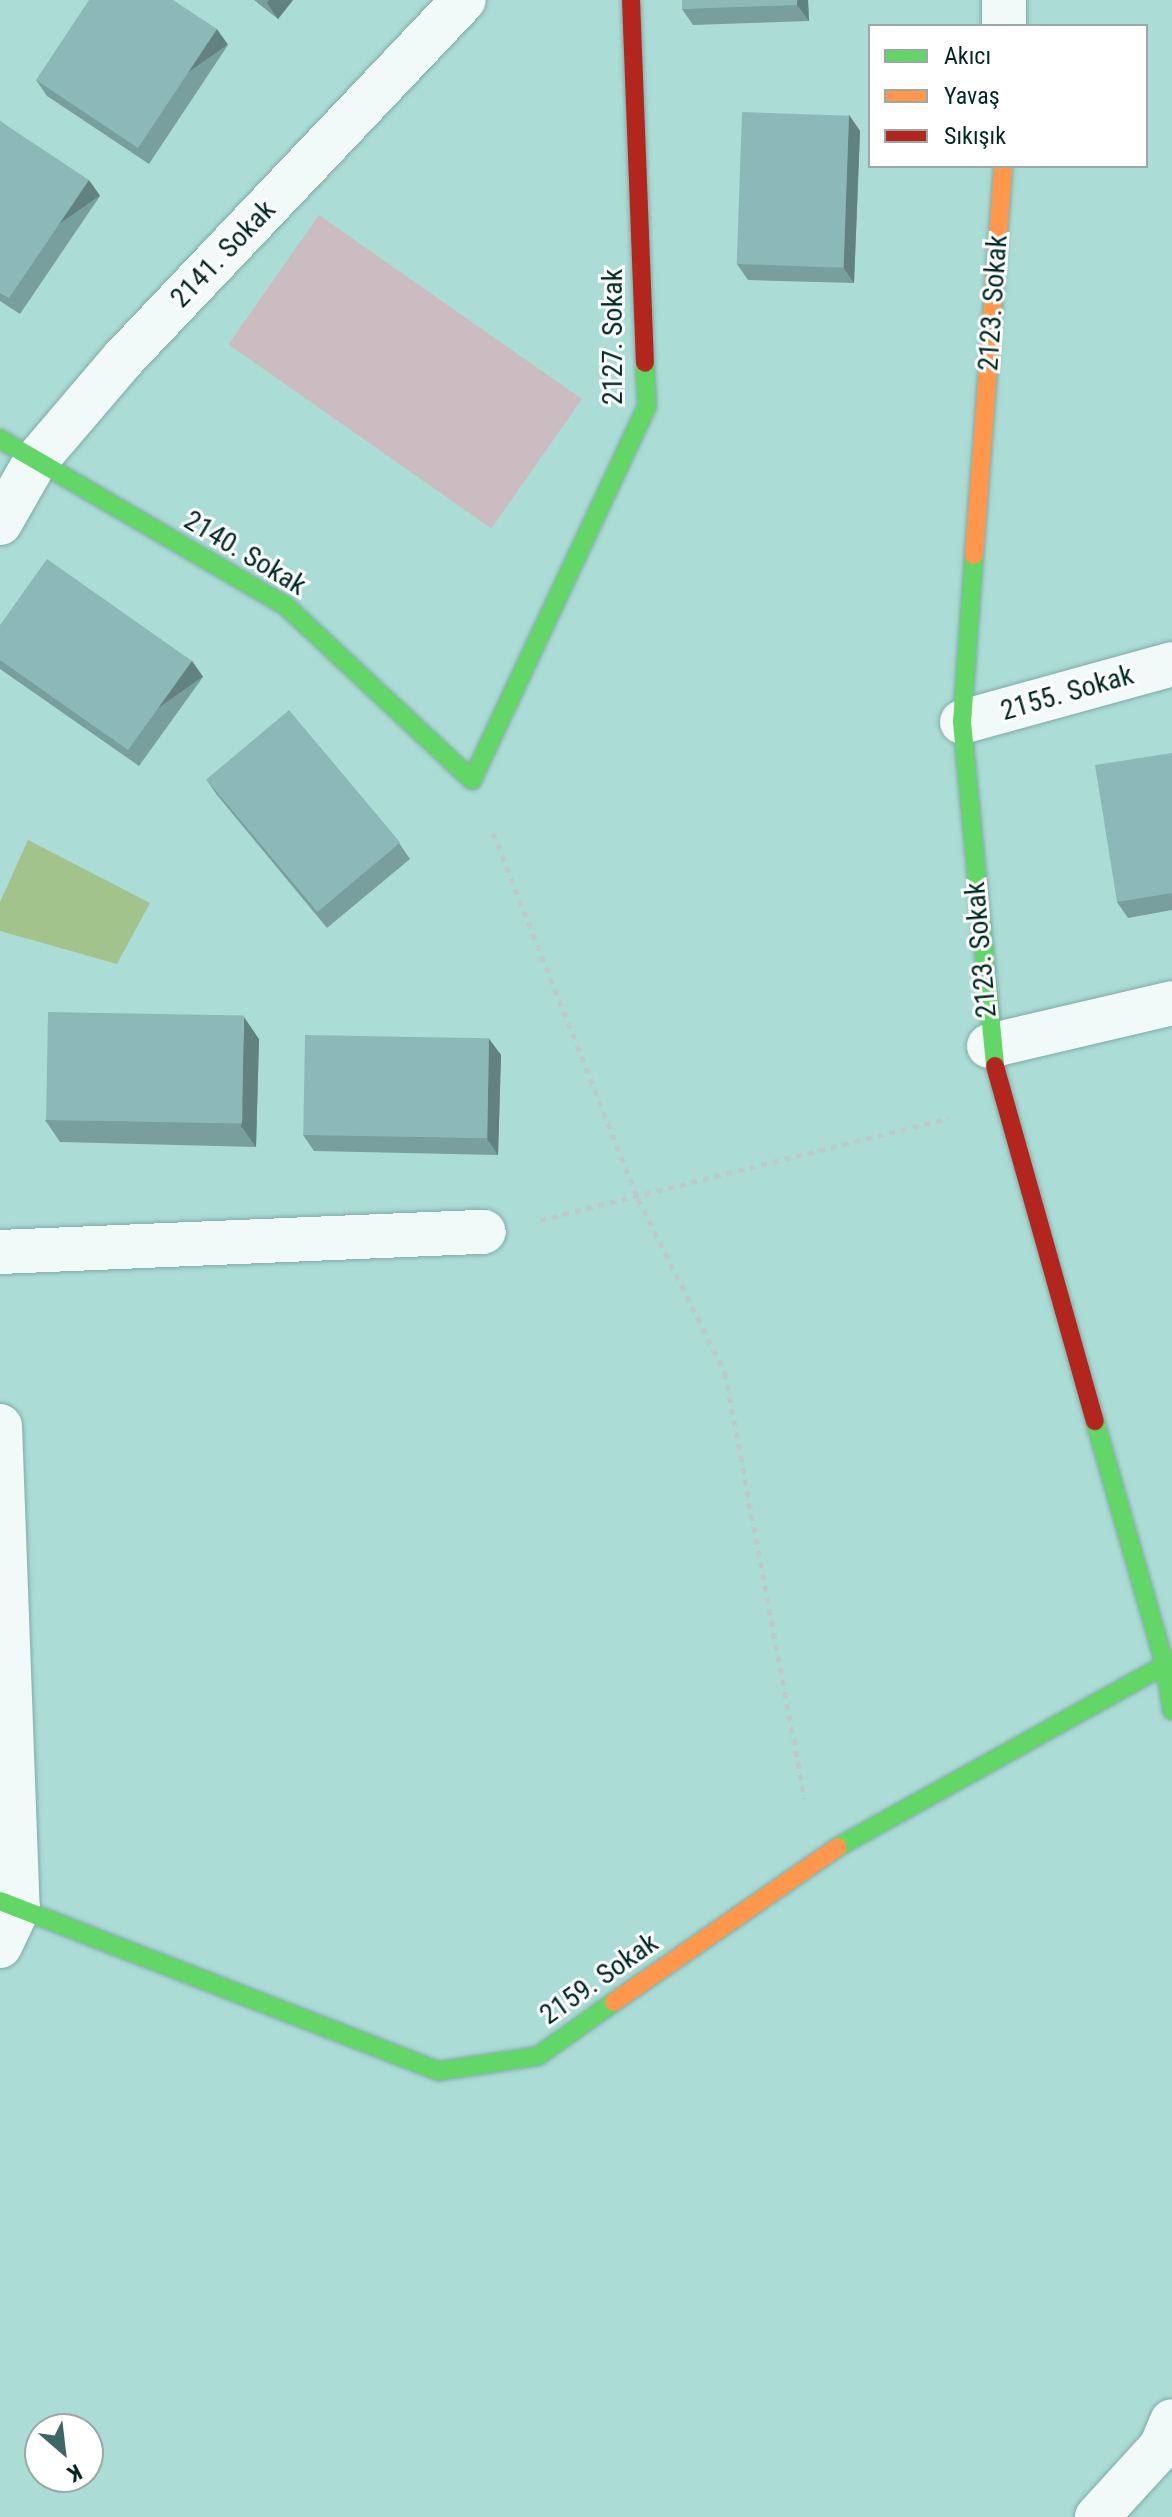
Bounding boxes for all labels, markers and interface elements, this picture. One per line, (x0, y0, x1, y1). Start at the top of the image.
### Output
legend (868, 24, 1148, 168)
text: Akıcı (944, 42, 991, 70)
text: Yavaş (944, 82, 1000, 110)
text: Sıkışık (944, 122, 1006, 150)
street label: 2141. Sokak (164, 193, 282, 315)
street label: 2123. Sokak (971, 234, 1015, 372)
street label: 2127. Sokak (596, 269, 630, 405)
street label: 2140. Sokak (178, 503, 312, 603)
street label: 2155. Sokak (997, 658, 1137, 728)
street label: 2123. Sokak (958, 881, 1004, 1019)
street label: 2159. Sokak (534, 1926, 664, 2032)
north arrow (24, 2413, 104, 2493)
text: K (63, 2459, 86, 2487)

